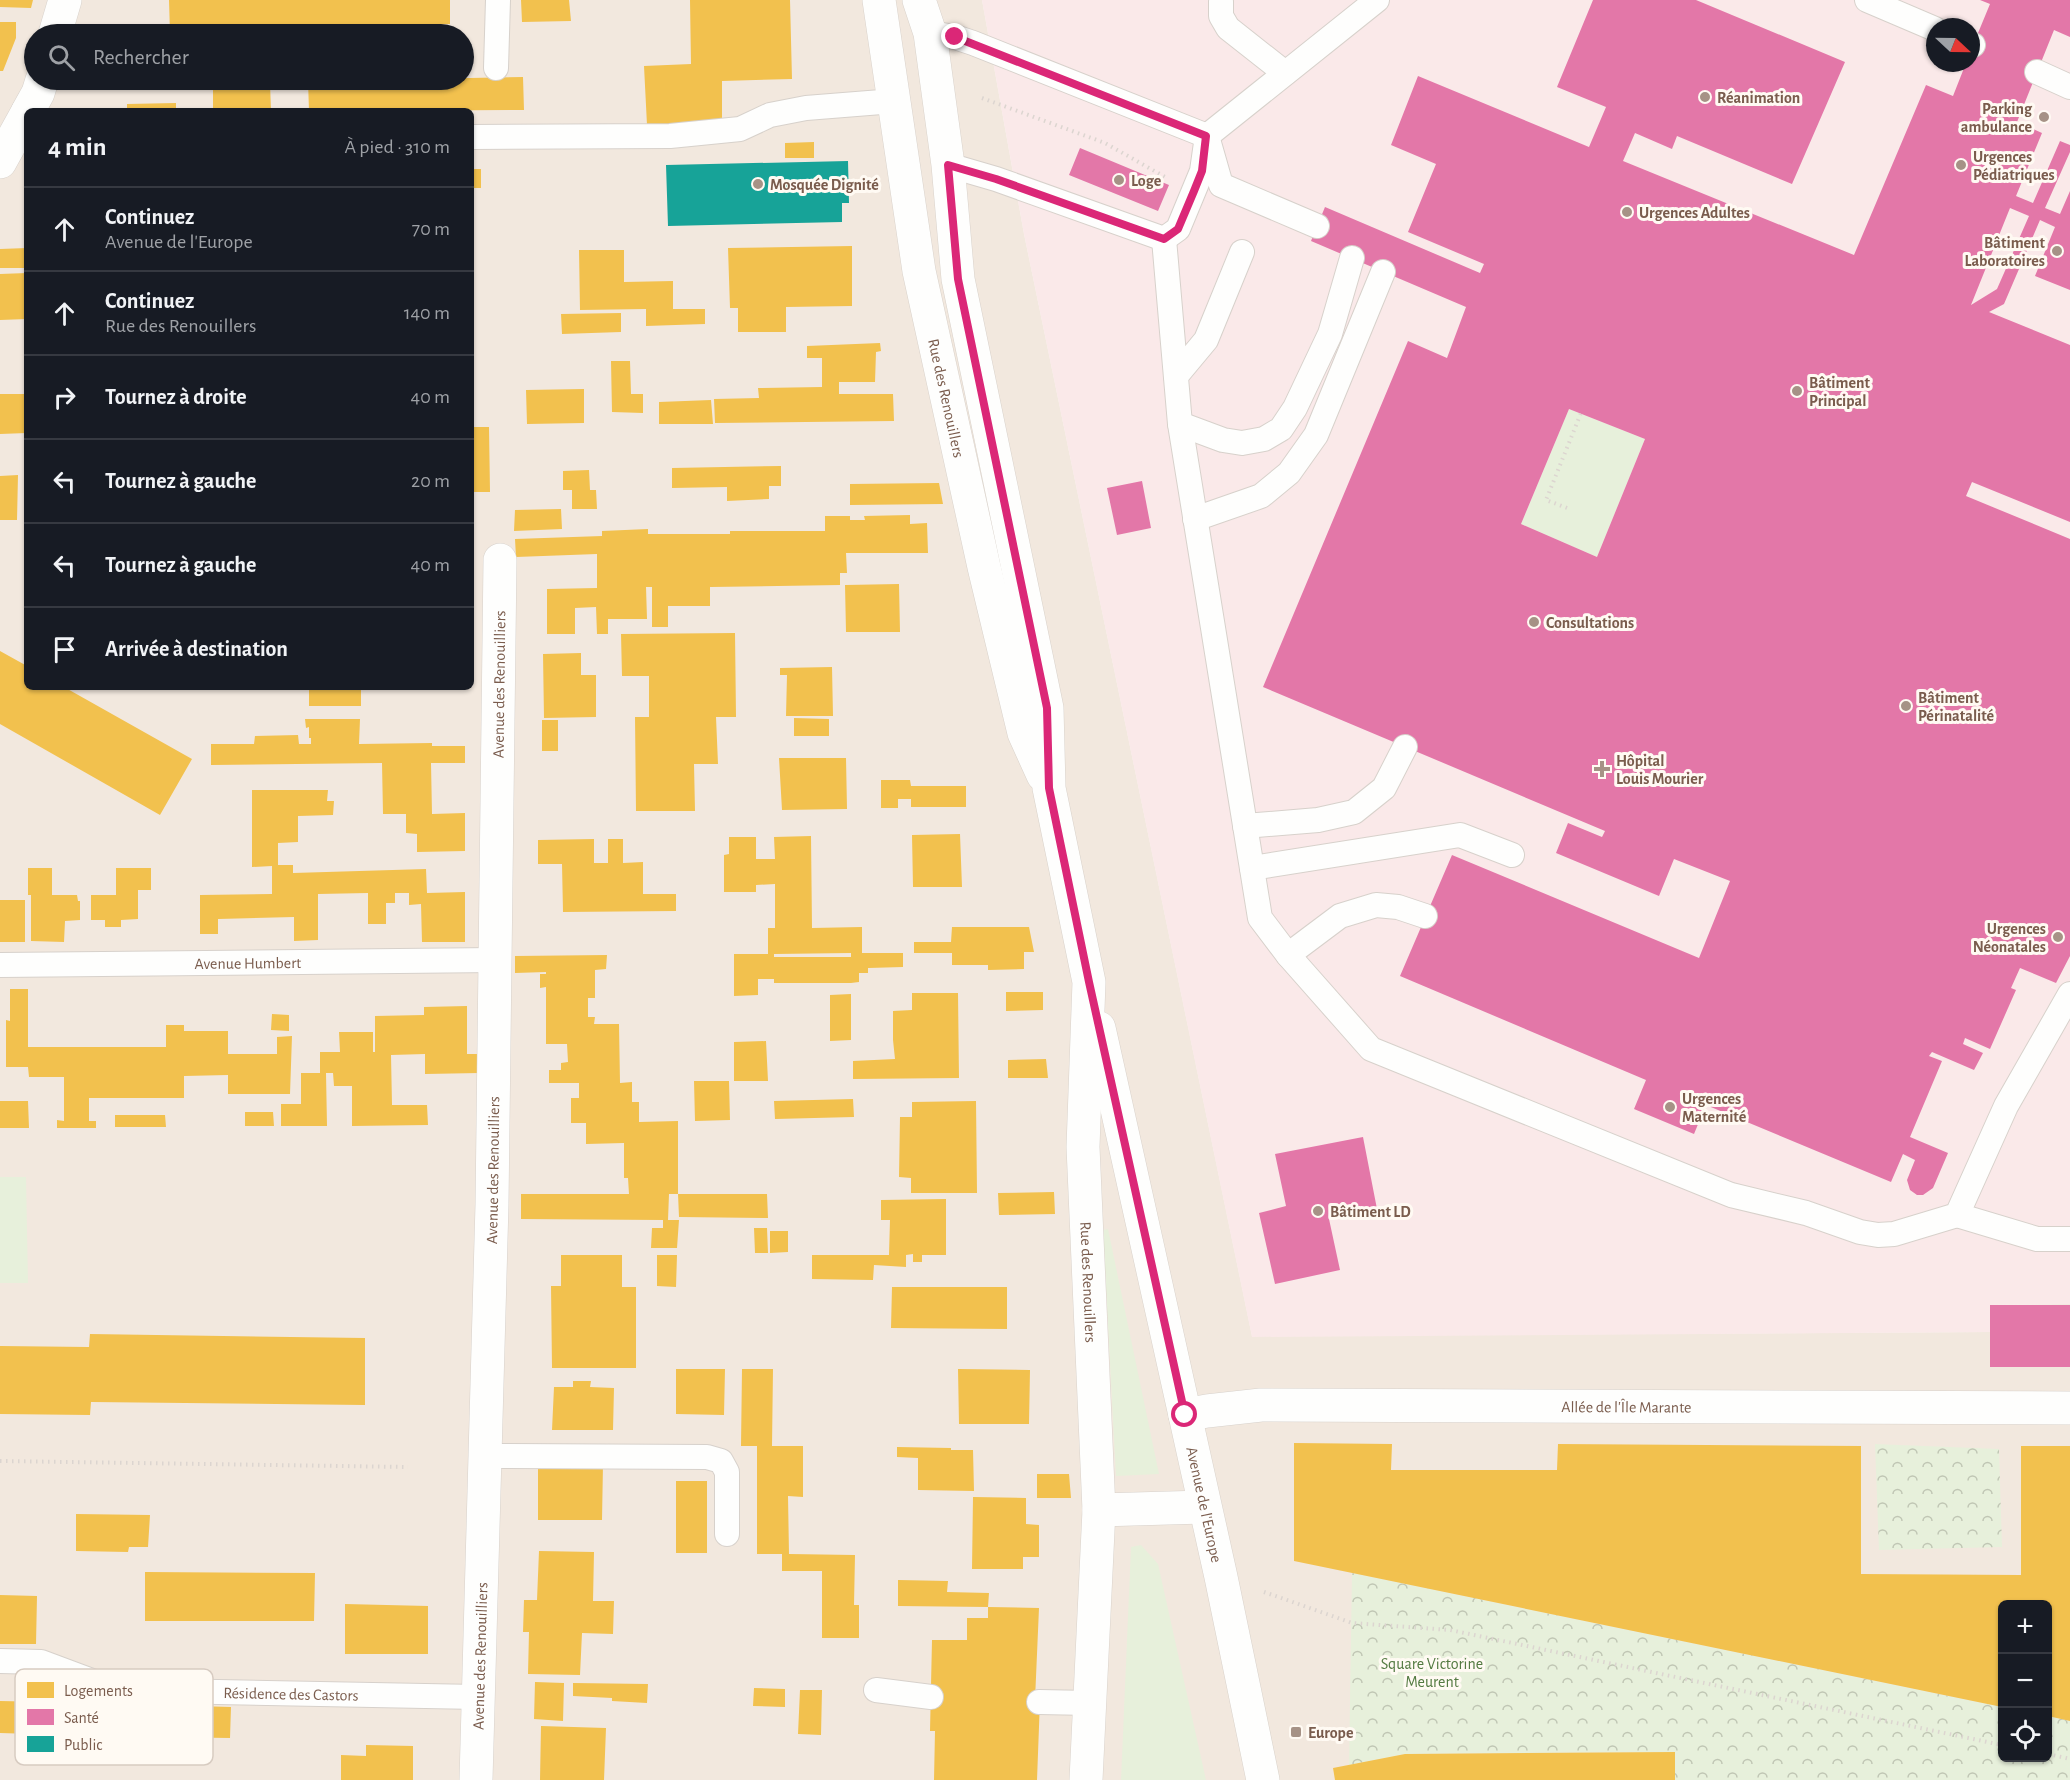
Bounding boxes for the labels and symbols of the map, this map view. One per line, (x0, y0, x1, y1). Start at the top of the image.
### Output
north arrow (1926, 18, 1980, 72)
route end (941, 23, 967, 49)
marker: Réanimation (1698, 90, 1712, 104)
place label: Réanimation (1717, 90, 1800, 106)
place label: Parking ambulance (1961, 101, 2033, 135)
marker: Parking ambulance (2037, 110, 2051, 124)
place label: Urgences Pédiatriques (1973, 149, 2055, 183)
marker: Urgences Pédiatriques (1954, 158, 1968, 172)
marker: Loge (1112, 173, 1126, 187)
place label: Loge (1131, 173, 1162, 189)
marker: Mosquée Dignité (751, 177, 765, 191)
place label: Mosquée Dignité (770, 177, 879, 193)
marker: Urgences Adultes (1620, 205, 1634, 219)
place label: Urgences Adultes (1639, 205, 1750, 221)
place label: Bâtiment Laboratoires (1964, 235, 2046, 269)
marker: Bâtiment Laboratoires (2050, 244, 2064, 258)
street label: Rue des Renouillers (925, 337, 967, 459)
place label: Bâtiment Principal (1809, 375, 1870, 409)
marker: Bâtiment Principal (1790, 384, 1804, 398)
street label: Avenue des Renouilliers (491, 610, 508, 758)
marker: Consultations (1527, 615, 1541, 629)
place label: Consultations (1546, 615, 1634, 631)
place label: Bâtiment Périnatalité (1918, 690, 1995, 724)
marker: Bâtiment Périnatalité (1899, 699, 1913, 713)
place label: Hôpital Louis Mourier (1616, 753, 1704, 787)
marker: Hôpital Louis Mourier (1593, 760, 1611, 778)
place label: Urgences Néonatales (1973, 921, 2046, 955)
marker: Urgences Néonatales (2051, 930, 2065, 944)
street label: Avenue Humbert (194, 955, 302, 972)
place label: Urgences Maternité (1682, 1091, 1747, 1125)
street label: Avenue des Renouilliers (484, 1096, 502, 1244)
marker: Urgences Maternité (1663, 1100, 1677, 1114)
marker: Bâtiment LD (1311, 1204, 1325, 1218)
place label: Bâtiment LD (1330, 1204, 1411, 1220)
street label: Rue des Renouillers (1077, 1221, 1099, 1343)
street label: Allée de l'Île Marante (1561, 1397, 1691, 1416)
route start (1171, 1401, 1197, 1427)
street label: Avenue de l'Europe (1183, 1445, 1225, 1564)
street label: Avenue des Renouilliers (470, 1582, 490, 1730)
park label: Square Victorine Meurent (1381, 1656, 1483, 1690)
legend (15, 1669, 213, 1765)
text: Logements (64, 1683, 133, 1699)
street label: Résidence des Castors (223, 1685, 359, 1704)
text: Santé (64, 1710, 99, 1726)
marker: Europe (1289, 1725, 1303, 1739)
place label: Europe (1308, 1725, 1354, 1741)
text: Public (64, 1737, 102, 1753)

